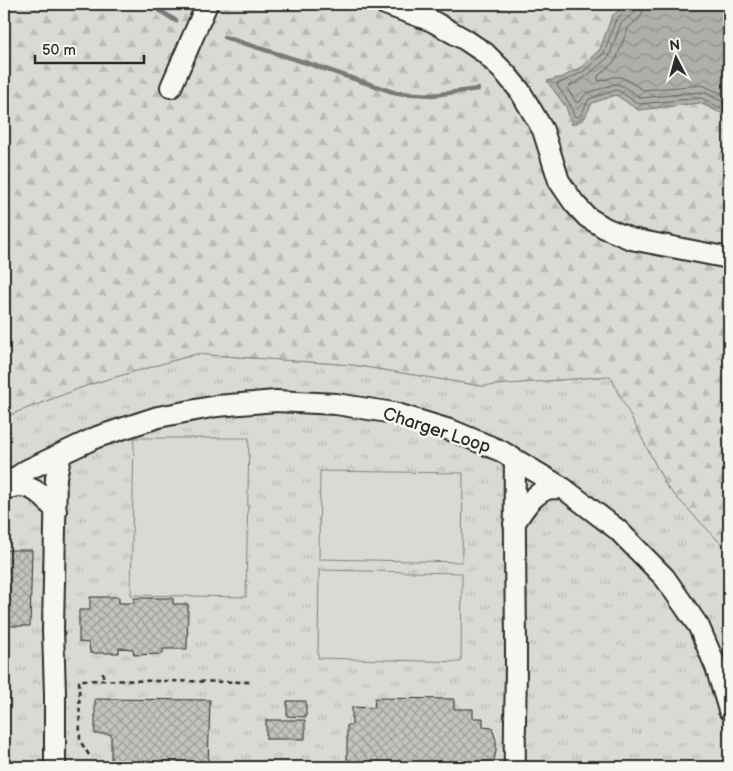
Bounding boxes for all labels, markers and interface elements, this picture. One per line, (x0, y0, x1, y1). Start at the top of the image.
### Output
scale bar (35, 32, 144, 64)
north arrow (650, 32, 700, 82)
text: N (669, 37, 681, 55)
text: 50 m (42, 41, 76, 60)
street label: Charger Loop (380, 403, 493, 458)

